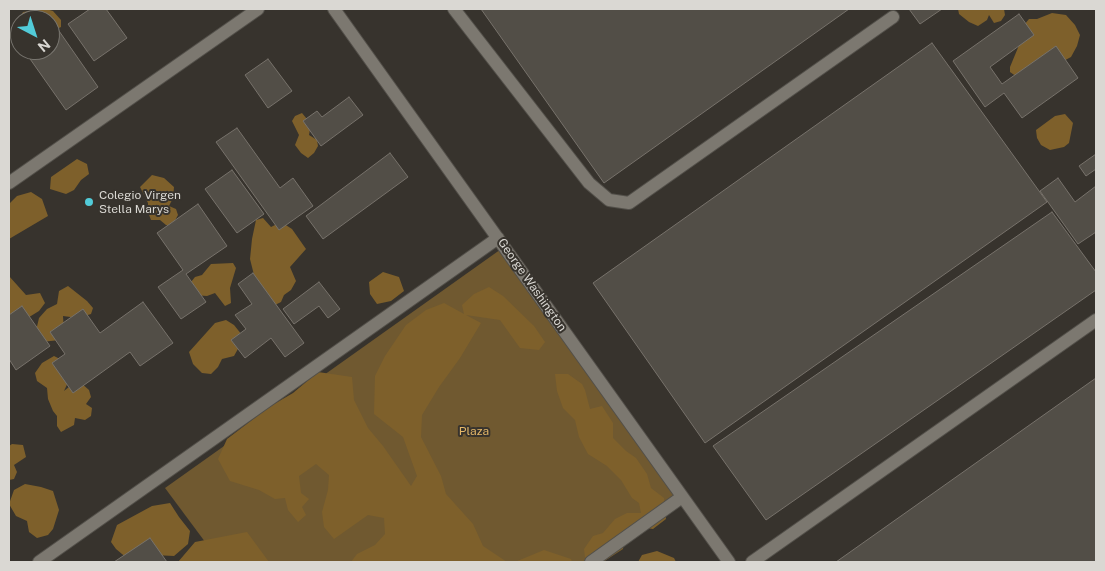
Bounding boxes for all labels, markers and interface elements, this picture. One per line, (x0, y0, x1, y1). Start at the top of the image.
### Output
north arrow (10, 10, 60, 60)
text: N (35, 36, 53, 55)
place label: Colegio Virgen Stella Marys (99, 188, 181, 216)
marker: Colegio Virgen Stella Marys (83, 196, 95, 208)
street label: George Washington (495, 236, 569, 334)
park label: Plaza (459, 424, 489, 438)

